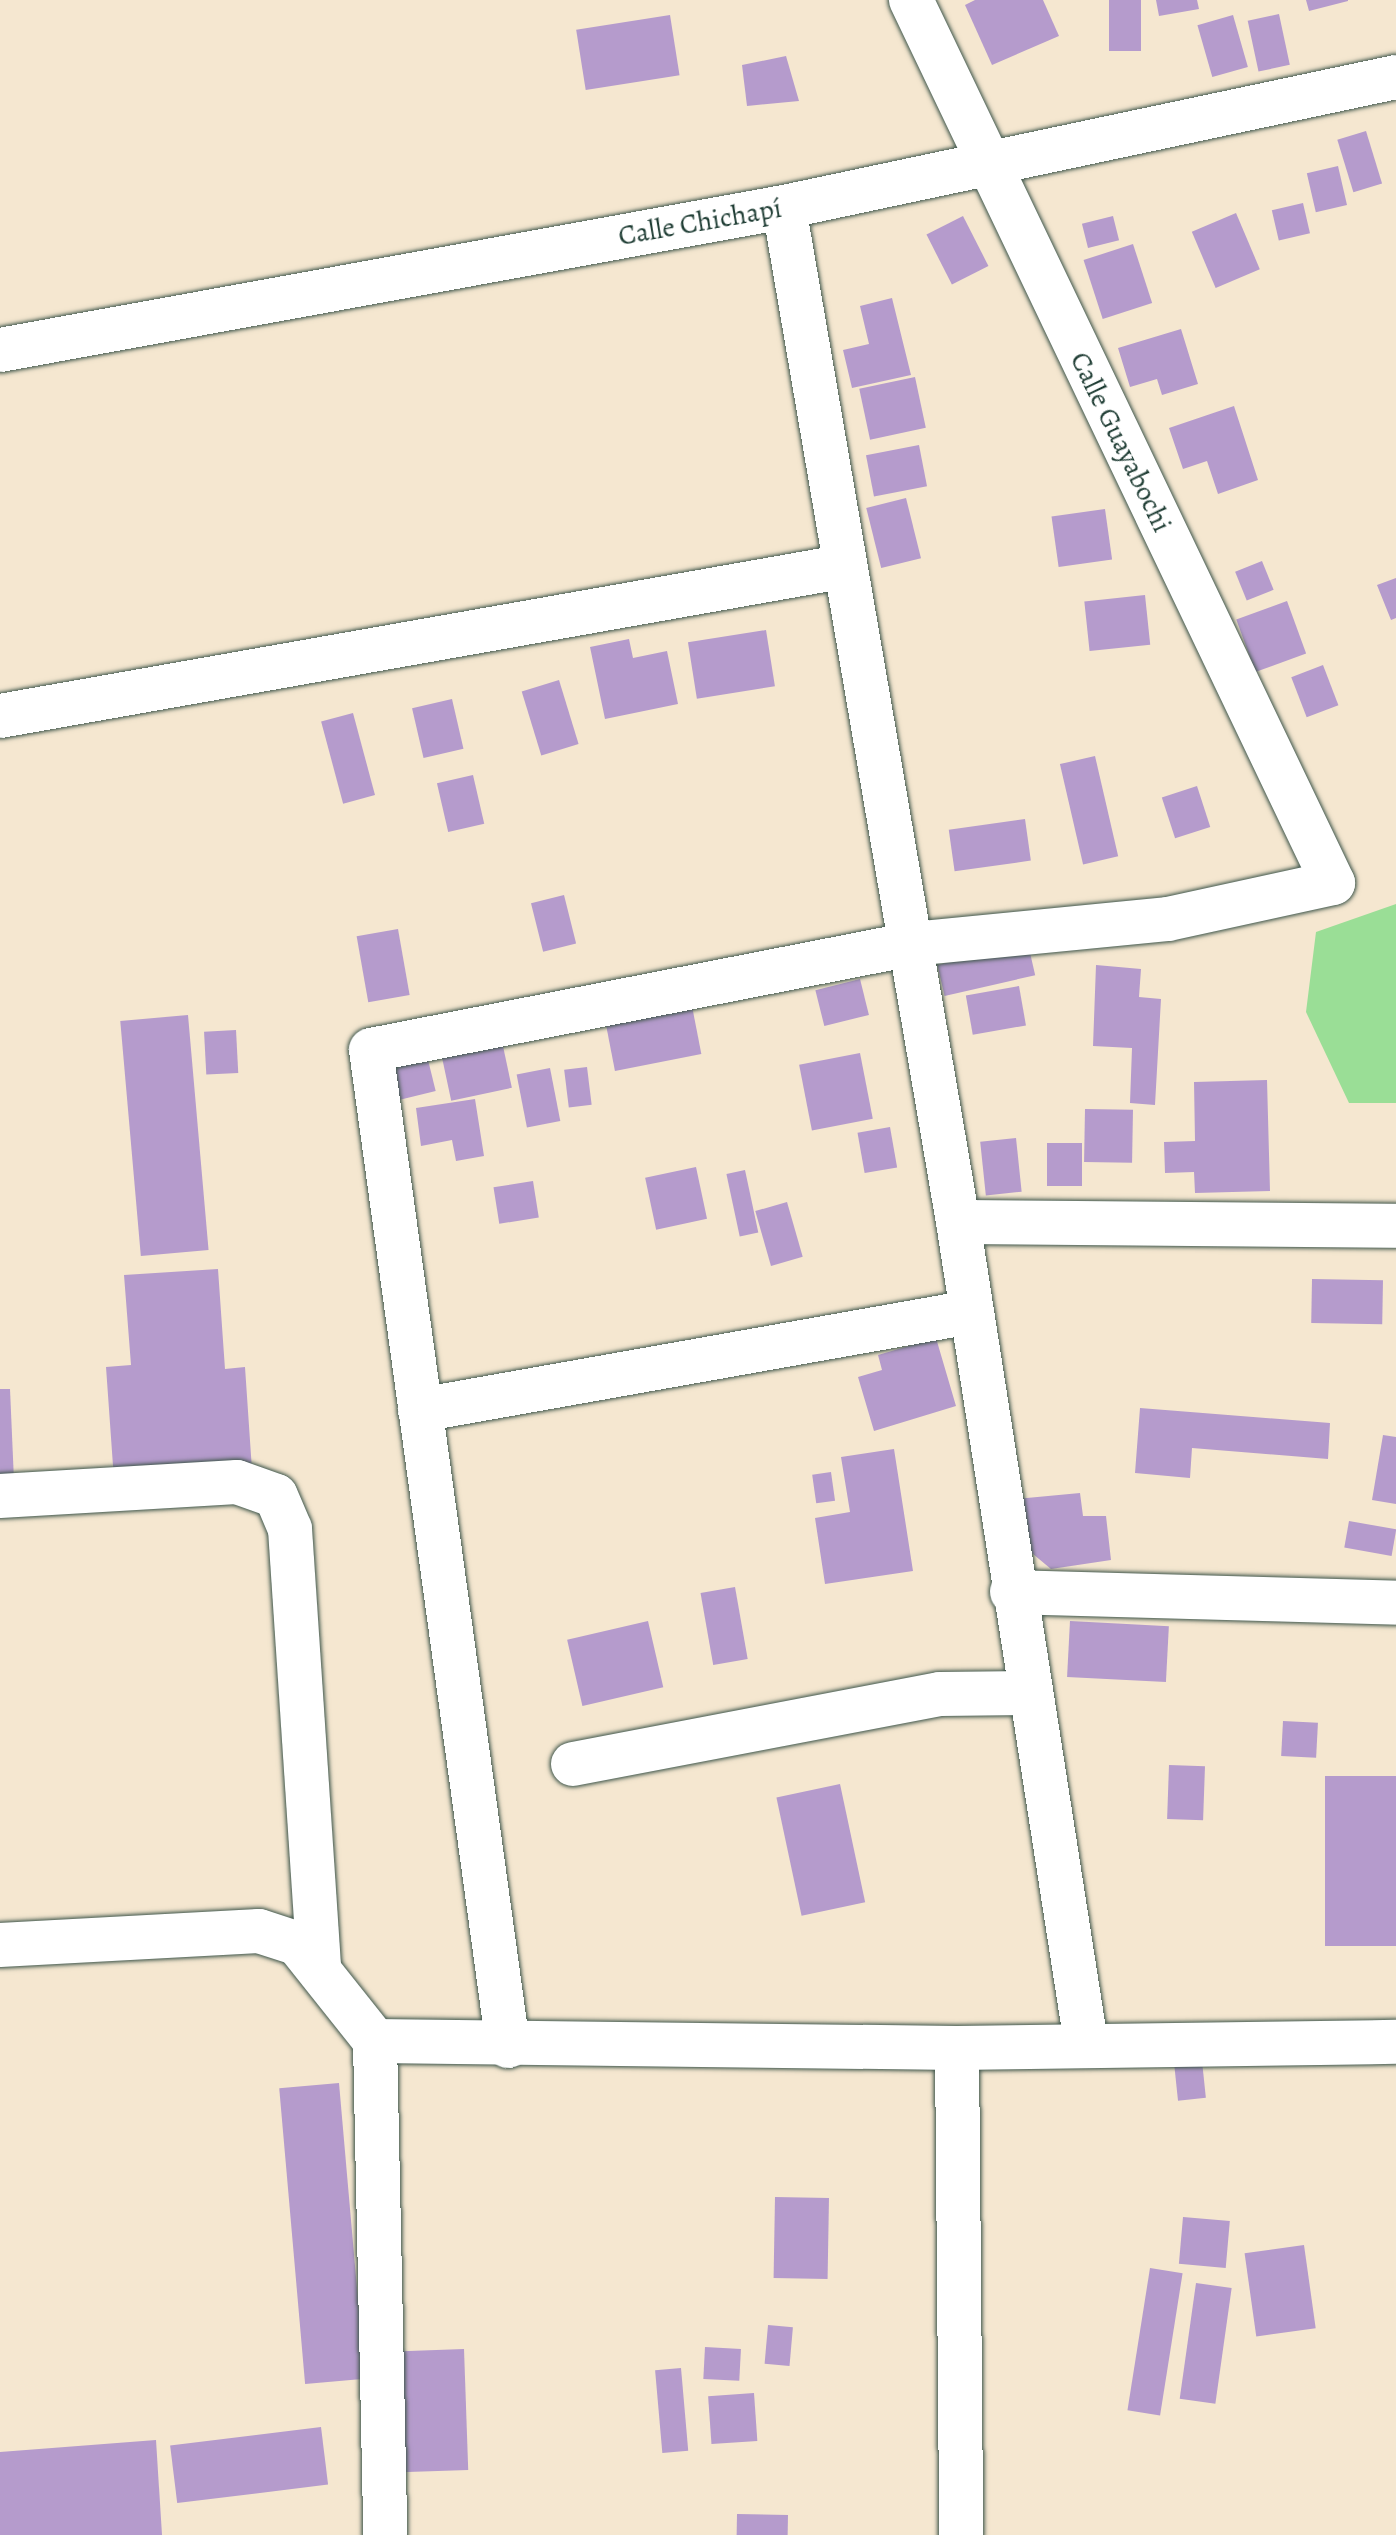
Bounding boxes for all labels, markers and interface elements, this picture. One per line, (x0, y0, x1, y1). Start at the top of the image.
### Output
street label: Calle Chichapí (616, 191, 784, 253)
street label: Calle Guayabochi (1063, 347, 1179, 537)

